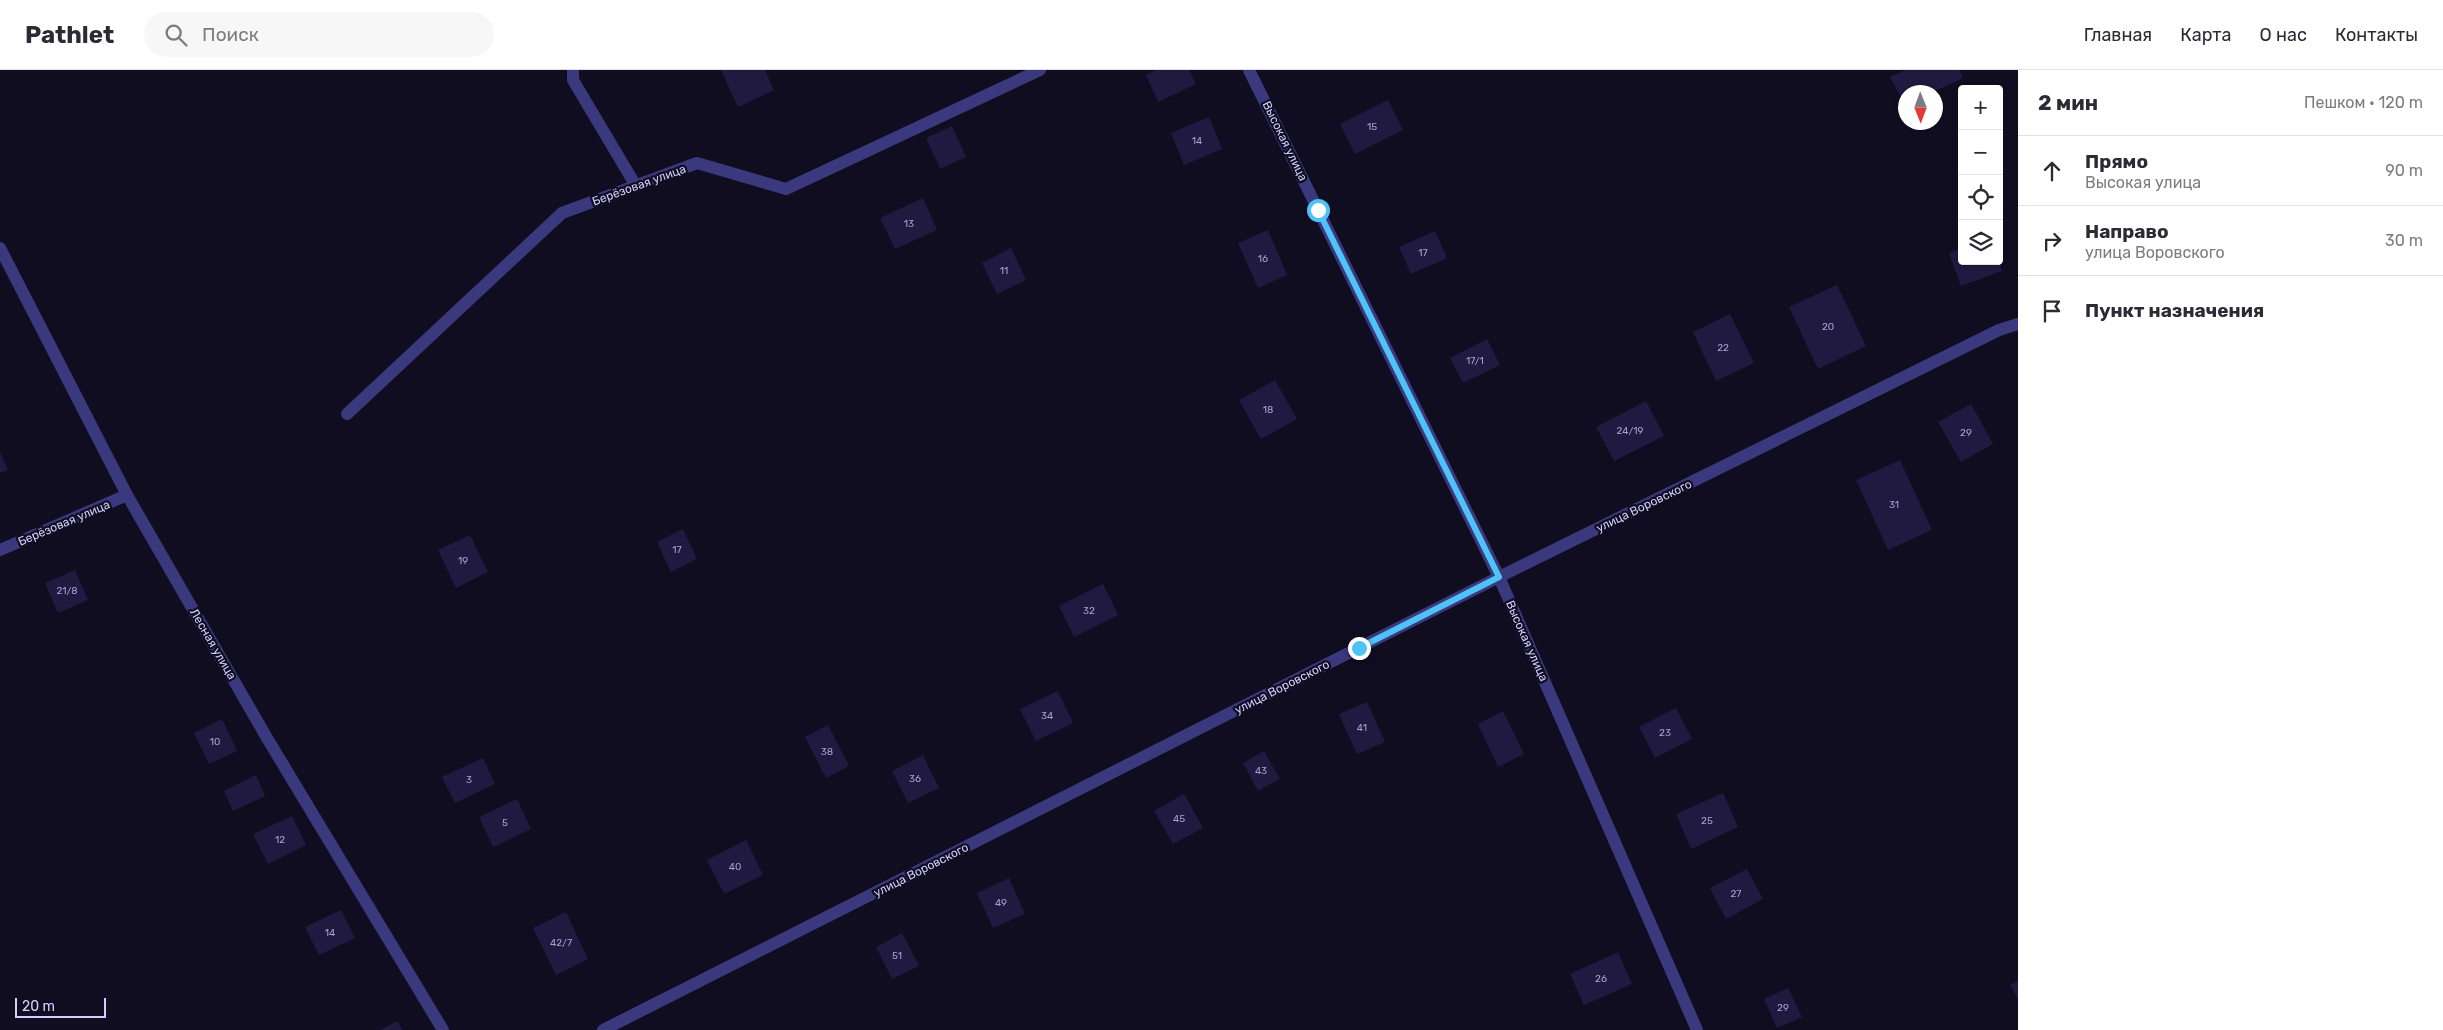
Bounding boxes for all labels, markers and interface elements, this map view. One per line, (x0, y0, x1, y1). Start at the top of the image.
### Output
search box (144, 12, 494, 57)
text: Pathlet (25, 21, 114, 49)
icon: search (162, 21, 190, 49)
text: Поиск (202, 23, 259, 46)
text: Главная (2084, 24, 2152, 46)
text: Карта (2180, 24, 2232, 46)
text: О нас (2260, 24, 2307, 46)
text: Контакты (2335, 24, 2418, 46)
north arrow (1898, 85, 1943, 130)
map controls (1958, 85, 2003, 265)
button: + (1958, 85, 2003, 130)
text: 2 мин (2038, 90, 2098, 115)
text: Пешком · 120 m (2304, 93, 2423, 112)
street label: Высокая улица (1260, 99, 1310, 183)
house number: 15 (1367, 121, 1377, 133)
button: − (1958, 130, 2003, 175)
house number: 14 (1192, 135, 1202, 147)
text: Прямо (2085, 150, 2148, 173)
icon: ahead (2038, 157, 2066, 185)
text: 90 m (2385, 161, 2423, 180)
street label: Берёзовая улица (590, 162, 688, 208)
text: Высокая улица (2085, 173, 2201, 192)
button: locate (1958, 175, 2003, 220)
route start (1307, 199, 1330, 222)
house number: 13 (904, 218, 914, 230)
button: layers (1958, 220, 2003, 265)
text: Направо (2085, 220, 2169, 243)
icon: right (2038, 227, 2066, 255)
text: 30 m (2385, 231, 2423, 250)
text: улица Воровского (2085, 243, 2225, 262)
house number: 17 (1418, 247, 1428, 259)
house number: 16 (1258, 253, 1268, 265)
house number: 11 (1000, 265, 1008, 277)
icon: arrive (2038, 297, 2066, 325)
text: Пункт назначения (2085, 299, 2264, 322)
house number: 20 (1822, 321, 1834, 333)
house number: 22 (1717, 342, 1729, 354)
house number: 17/1 (1466, 355, 1484, 367)
house number: 18 (1263, 404, 1273, 416)
house number: 24/19 (1617, 425, 1644, 437)
house number: 29 (1960, 427, 1972, 439)
street label: улица Воровского (1594, 477, 1694, 535)
street label: Берёзовая улица (16, 497, 112, 549)
house number: 31 (1889, 499, 1899, 511)
house number: 17 (672, 544, 682, 556)
house number: 19 (458, 555, 468, 567)
house number: 21/8 (56, 585, 78, 597)
street label: Высокая улица (1503, 598, 1551, 684)
house number: 32 (1083, 605, 1095, 617)
street label: Лесная улица (187, 606, 239, 682)
route end (1348, 637, 1371, 660)
street label: улица Воровского (1232, 657, 1332, 717)
house number: 34 (1041, 710, 1053, 722)
house number: 41 (1357, 722, 1367, 734)
house number: 23 (1659, 727, 1671, 739)
house number: 10 (210, 736, 220, 748)
house number: 38 (821, 746, 833, 758)
house number: 43 (1255, 765, 1267, 777)
house number: 36 (909, 773, 921, 785)
house number: 3 (466, 774, 472, 786)
house number: 45 (1173, 813, 1185, 825)
house number: 25 (1701, 815, 1713, 827)
house number: 5 (502, 817, 508, 829)
house number: 12 (275, 834, 285, 846)
street label: улица Воровского (871, 840, 971, 900)
house number: 40 (729, 861, 741, 873)
house number: 27 (1731, 888, 1742, 900)
house number: 49 (995, 897, 1007, 909)
house number: 14 (325, 927, 335, 939)
house number: 42/7 (550, 937, 572, 949)
house number: 51 (892, 950, 902, 962)
house number: 26 (1595, 973, 1607, 985)
scale bar (15, 995, 106, 1018)
text: 20 m (22, 998, 55, 1015)
house number: 29 (1777, 1002, 1789, 1014)

